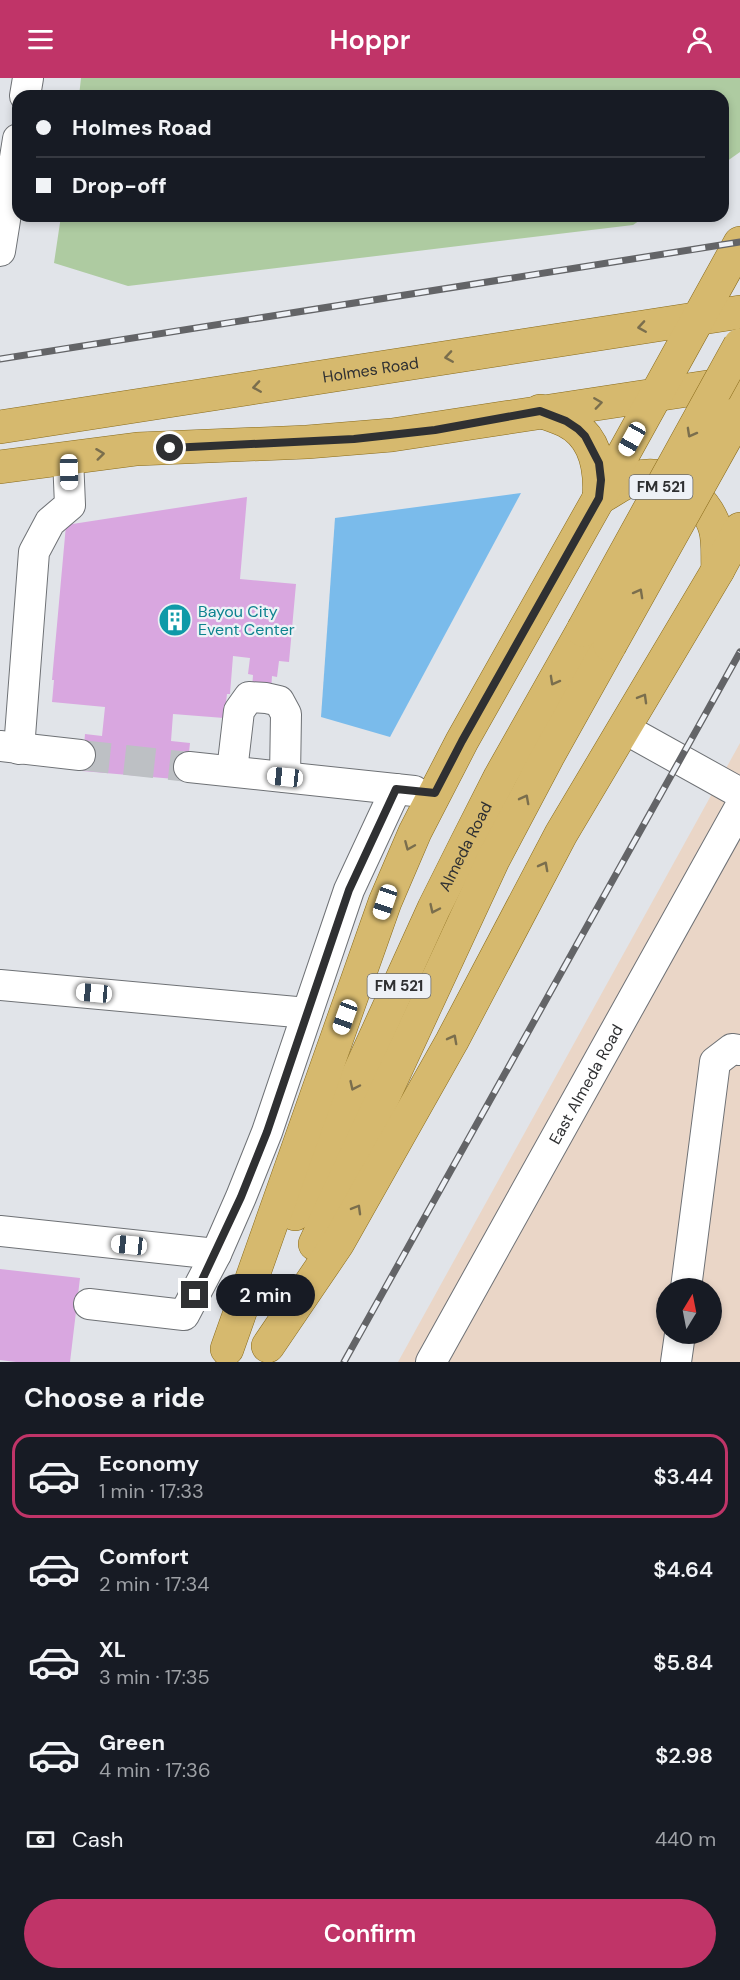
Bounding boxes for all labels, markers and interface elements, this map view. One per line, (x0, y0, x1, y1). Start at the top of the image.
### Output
text: Hoppr (330, 22, 410, 57)
icon: menu (24, 23, 57, 56)
icon: person (683, 23, 716, 56)
text: Holmes Road (72, 113, 212, 142)
text: Drop-off (72, 171, 167, 200)
one-way arrow (638, 320, 647, 332)
one-way arrow (445, 350, 454, 362)
street label: Holmes Road (321, 352, 420, 387)
one-way arrow (252, 380, 262, 393)
one-way arrow (593, 398, 602, 410)
car (615, 419, 649, 459)
one-way arrow (687, 426, 699, 437)
route start (156, 434, 183, 461)
one-way arrow (95, 448, 104, 460)
car (60, 454, 78, 490)
road number: FM 521 (630, 475, 692, 499)
one-way arrow (631, 589, 643, 600)
place label: Bayou City Event Center (198, 601, 295, 640)
building icon: Bayou City Event Center (157, 602, 193, 638)
one-way arrow (550, 674, 561, 685)
one-way arrow (635, 694, 647, 704)
car (266, 766, 304, 788)
one-way arrow (518, 795, 529, 805)
street label: Almeda Road (434, 798, 496, 895)
one-way arrow (404, 839, 416, 850)
one-way arrow (537, 862, 548, 873)
car (371, 882, 399, 922)
one-way arrow (429, 902, 441, 913)
road number: FM 521 (368, 974, 430, 998)
car (75, 982, 113, 1004)
car (330, 997, 360, 1037)
street label: East Almeda Road (544, 1021, 627, 1148)
one-way arrow (446, 1035, 457, 1045)
one-way arrow (349, 1080, 361, 1091)
one-way arrow (350, 1205, 361, 1215)
car (110, 1234, 148, 1256)
callout: 2 min (216, 1274, 315, 1316)
north arrow (656, 1278, 722, 1344)
map controls (656, 1278, 722, 1344)
route end (181, 1281, 208, 1308)
text: 2 min (239, 1282, 292, 1308)
text: Choose a ride (24, 1380, 205, 1415)
icon: car (27, 1449, 81, 1503)
text: Economy (99, 1449, 199, 1478)
text: $3.44 (653, 1462, 713, 1491)
text: 1 min · 17:33 (99, 1478, 204, 1504)
icon: car (27, 1542, 81, 1596)
text: Comfort (99, 1542, 189, 1571)
text: $4.64 (653, 1555, 713, 1584)
text: 2 min · 17:34 (99, 1571, 209, 1597)
icon: car (27, 1635, 81, 1689)
text: XL (99, 1635, 126, 1664)
text: $5.84 (653, 1648, 713, 1677)
text: 3 min · 17:35 (99, 1664, 210, 1690)
icon: car (27, 1728, 81, 1782)
text: Green (99, 1728, 165, 1757)
text: $2.98 (655, 1741, 713, 1770)
text: 4 min · 17:36 (99, 1757, 211, 1783)
icon: cash (24, 1823, 57, 1856)
text: Cash (72, 1825, 123, 1854)
text: 440 m (655, 1826, 716, 1852)
button: Confirm (24, 1899, 716, 1968)

